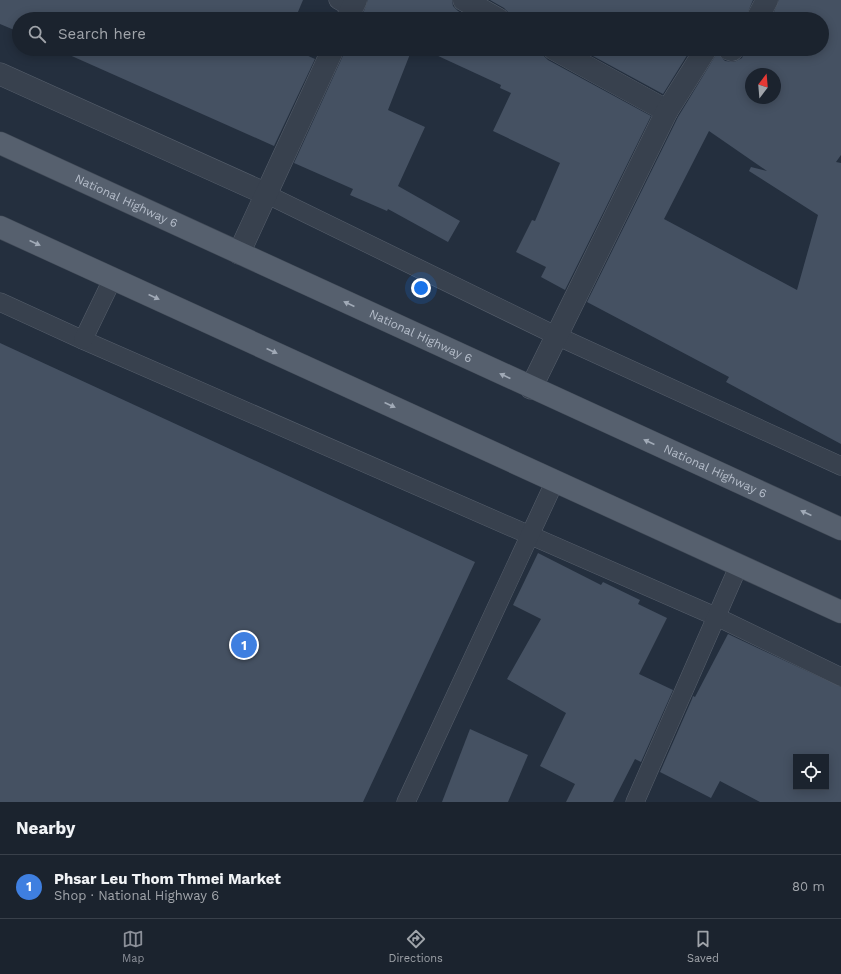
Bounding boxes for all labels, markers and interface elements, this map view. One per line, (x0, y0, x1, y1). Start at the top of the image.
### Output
search box (12, 12, 829, 56)
icon: search (26, 23, 48, 45)
text: Search here (58, 25, 146, 43)
north arrow (745, 68, 781, 104)
street label: National Highway 6 (73, 171, 180, 231)
one-way arrow (30, 240, 41, 246)
your location (411, 278, 431, 298)
one-way arrow (148, 294, 159, 300)
one-way arrow (344, 301, 355, 307)
street label: National Highway 6 (367, 306, 474, 366)
one-way arrow (266, 348, 277, 354)
one-way arrow (500, 373, 511, 379)
one-way arrow (384, 402, 396, 409)
one-way arrow (643, 439, 655, 445)
street label: National Highway 6 (662, 442, 769, 501)
one-way arrow (800, 510, 811, 516)
pin: 1 (231, 630, 257, 660)
map controls (793, 754, 829, 790)
button: locate (793, 754, 829, 790)
text: Nearby (16, 818, 75, 838)
text: Phsar Leu Thom Thmei Market (54, 870, 281, 888)
text: 1 (26, 879, 32, 894)
text: 80 m (792, 879, 825, 894)
text: Shop · National Highway 6 (54, 888, 219, 903)
tab: Map (122, 928, 144, 965)
tab: Directions (389, 928, 443, 965)
tab: Saved (687, 928, 719, 965)

